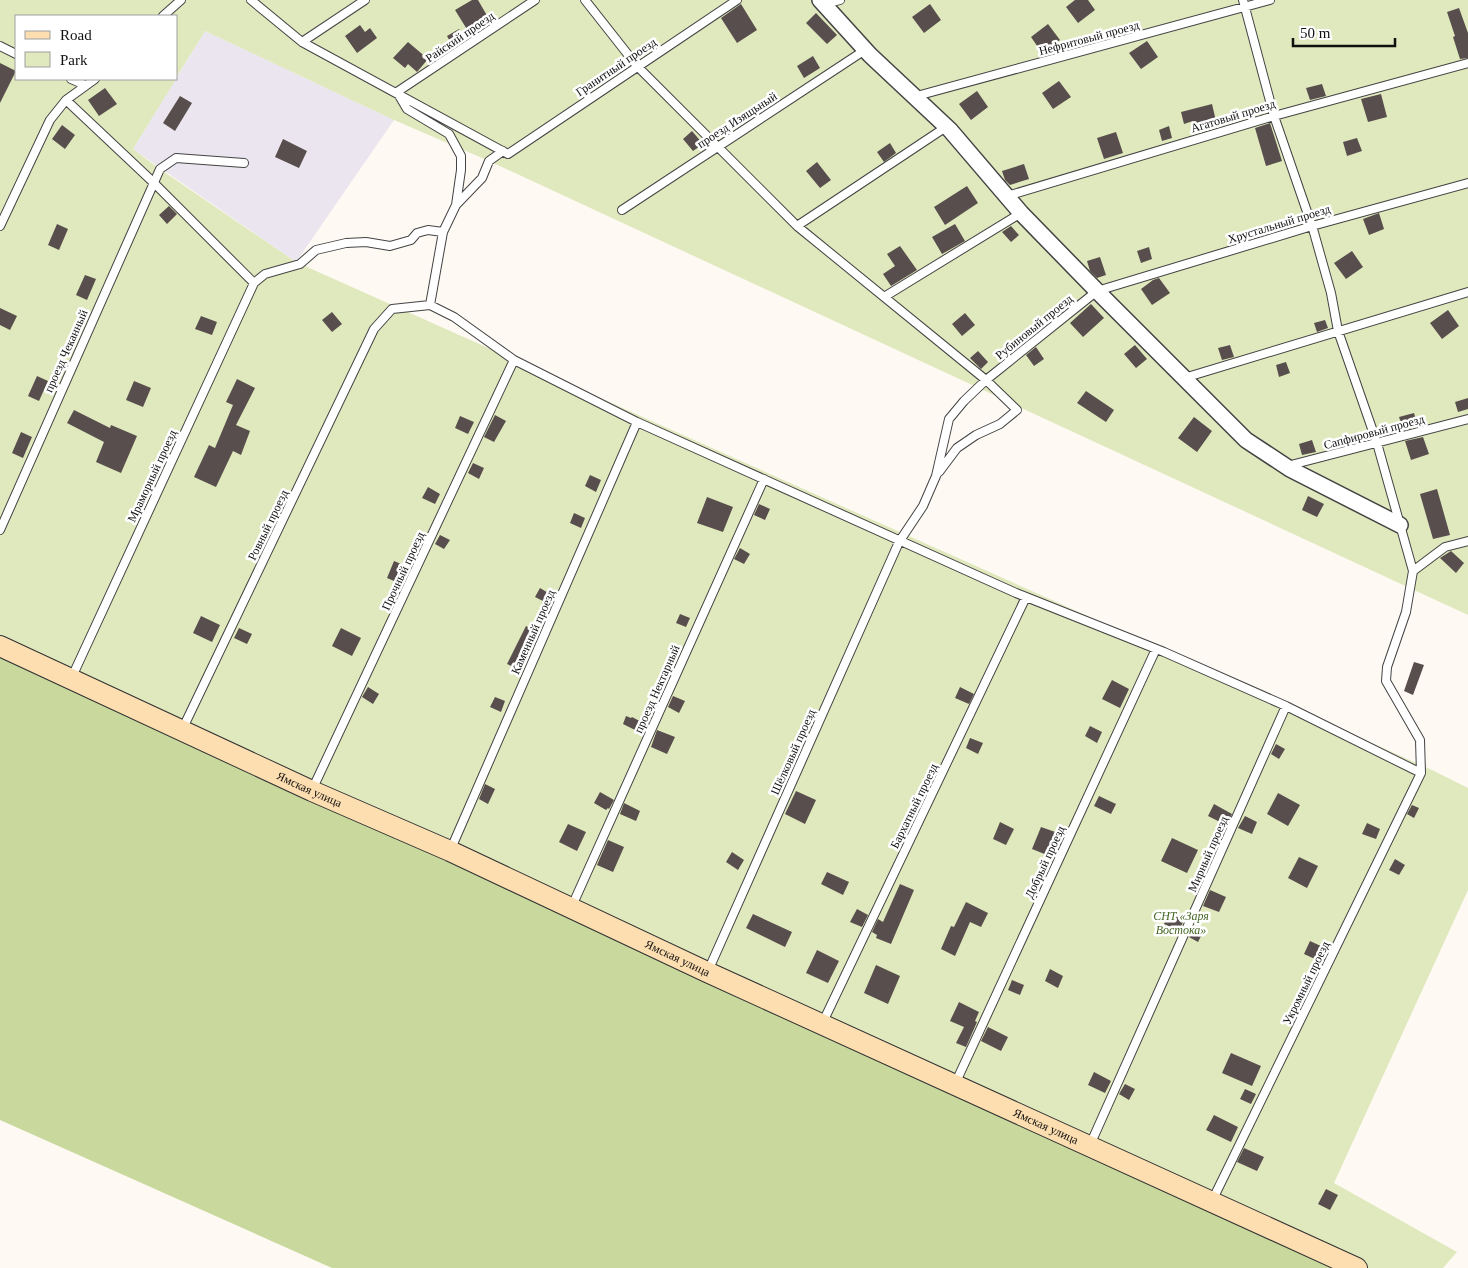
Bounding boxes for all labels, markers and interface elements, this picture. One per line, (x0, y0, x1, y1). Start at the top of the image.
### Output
street label: Райский проезд (423, 9, 497, 65)
legend (15, 15, 178, 80)
scale bar (1293, 15, 1396, 47)
street label: Нефритовый проезд (1037, 18, 1141, 58)
text: 50 m (1300, 25, 1331, 41)
text: Road (60, 27, 92, 43)
street label: Гранитный проезд (573, 35, 659, 99)
text: Park (60, 52, 88, 68)
street label: проезд Изящьный (695, 89, 780, 151)
street label: Агатовый проезд (1189, 97, 1277, 135)
street label: Хрустальный проезд (1226, 202, 1332, 246)
street label: Рубиновый проезд (993, 292, 1075, 362)
street label: проезд Чеканный (41, 307, 91, 395)
street label: Сапфировый проезд (1322, 412, 1426, 452)
street label: Мраморный проезд (124, 428, 180, 524)
street label: Ровный проезд (245, 487, 291, 563)
street label: Прочный проезд (379, 530, 427, 612)
street label: Каменный проезд (508, 588, 558, 676)
street label: проезд Нектарный (631, 642, 683, 735)
street label: Шёлковый проезд (768, 707, 818, 797)
street label: Бархатный проезд (887, 761, 941, 851)
street label: Ямская улица (274, 769, 345, 810)
street label: Мирный проезд (1185, 814, 1231, 894)
street label: Добрый проезд (1022, 823, 1068, 901)
park label: СНТ «Заря Востока» (1153, 909, 1209, 937)
street label: Ямская улица (643, 937, 713, 980)
street label: Укромный проезд (1280, 939, 1332, 1027)
street label: Ямская улица (1011, 1105, 1081, 1148)

